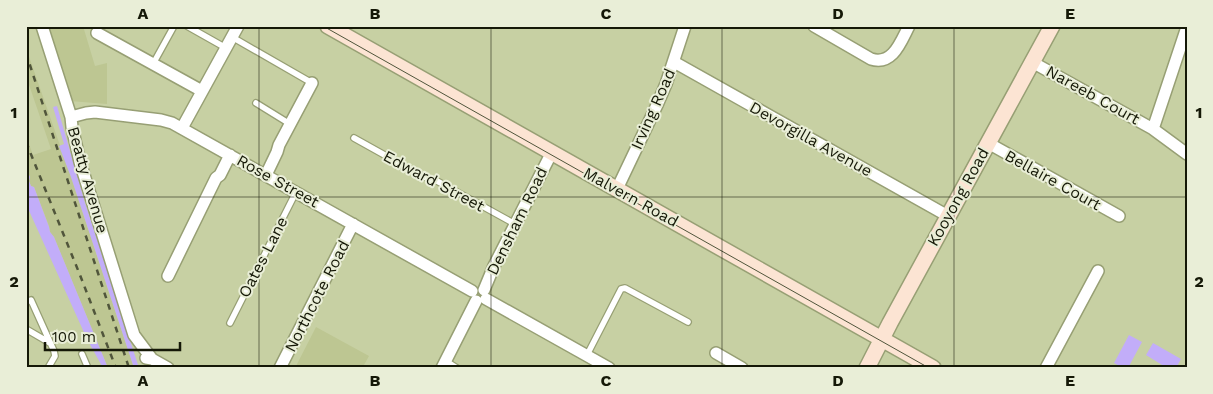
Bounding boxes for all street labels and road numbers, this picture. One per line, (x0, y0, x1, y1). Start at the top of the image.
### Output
street label: Nareeb Court (1043, 61, 1143, 129)
street label: Irving Road (627, 66, 679, 152)
street label: Devorgilla Avenue (746, 97, 876, 181)
street label: Beatty Avenue (64, 124, 112, 236)
street label: Kooyong Road (923, 144, 993, 250)
street label: Edward Street (380, 146, 488, 216)
street label: Bellaire Court (1002, 146, 1105, 214)
street label: Rose Street (233, 151, 323, 212)
street label: Malvern Road (580, 163, 682, 231)
street label: Densham Road (483, 164, 551, 278)
street label: Oates Lane (234, 213, 292, 301)
street label: Northcote Road (281, 237, 353, 355)

